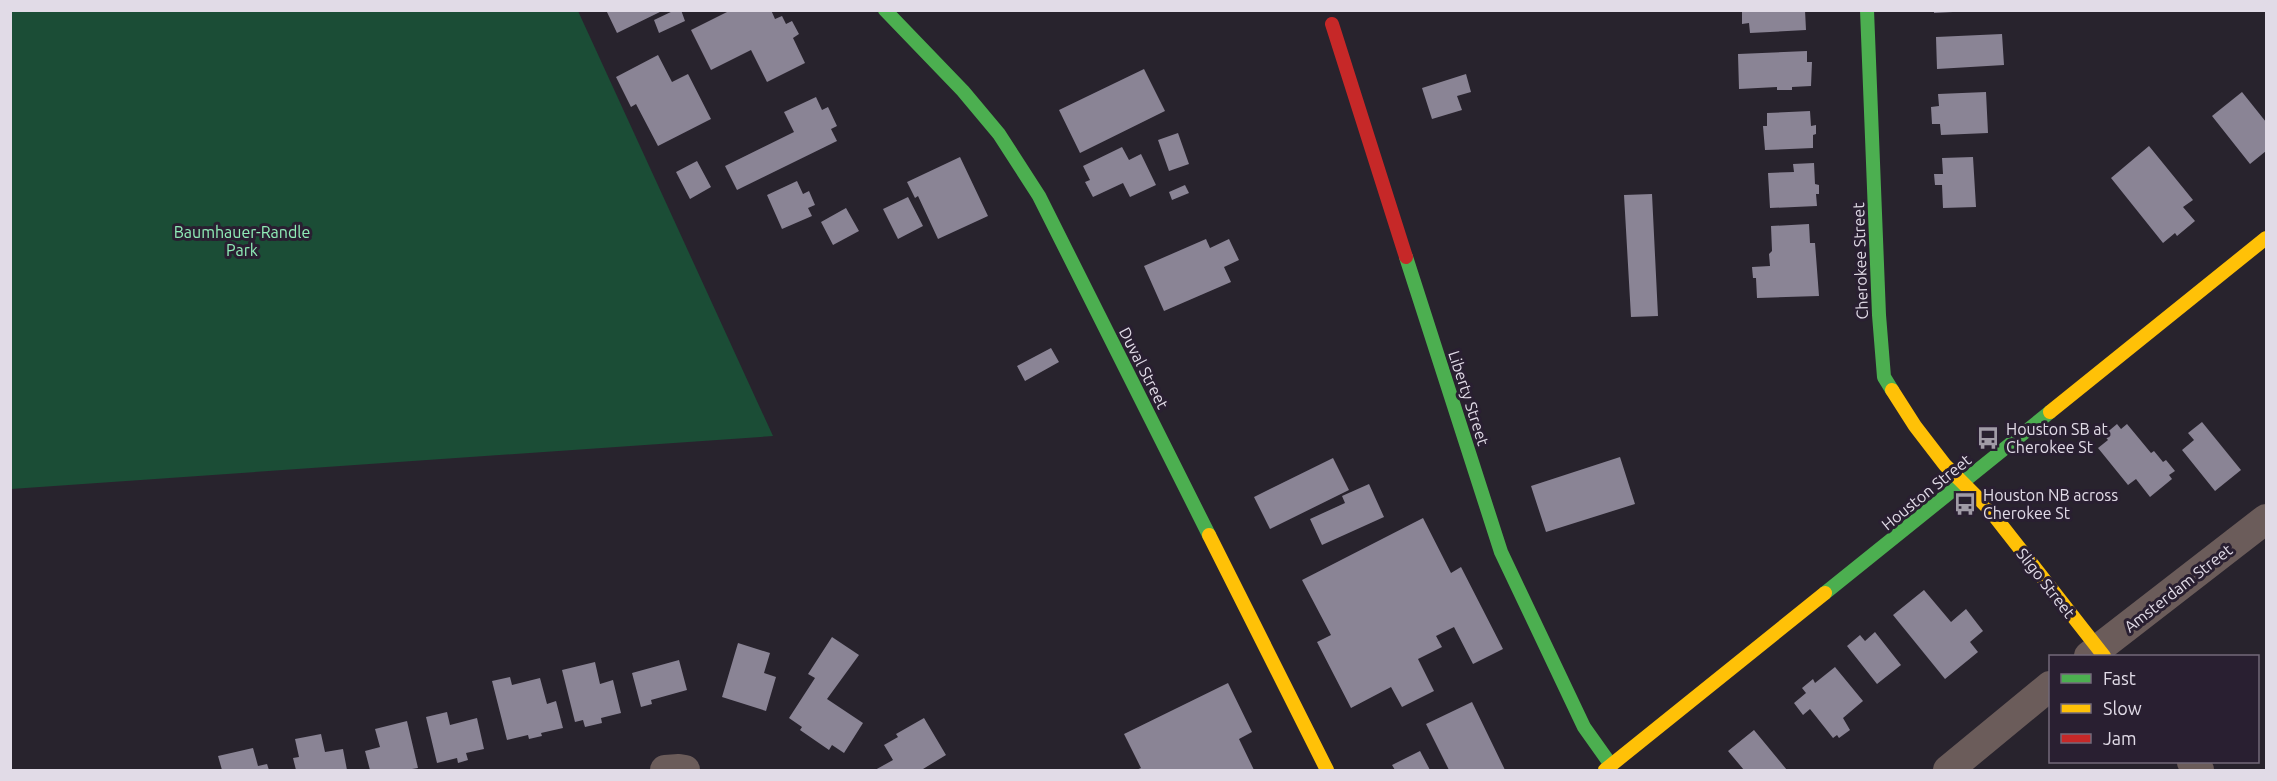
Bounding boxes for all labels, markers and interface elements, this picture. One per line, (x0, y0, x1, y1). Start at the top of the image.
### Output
street label: Cherokee Street (1849, 202, 1871, 320)
park label: Baumhauer-Randle Park (174, 223, 310, 259)
street label: Duval Street (1116, 324, 1173, 412)
street label: Liberty Street (1445, 348, 1493, 448)
place label: Houston SB at Cherokee St (2006, 420, 2108, 456)
bus stop icon: Houston SB at Cherokee St (1975, 425, 2001, 451)
street label: Houston Street (1878, 450, 1975, 534)
place label: Houston NB across Cherokee St (1983, 486, 2118, 522)
bus stop icon: Houston NB across Cherokee St (1952, 491, 1978, 517)
street label: Amsterdam Street (2120, 540, 2236, 636)
street label: Sligo Street (2013, 545, 2079, 622)
legend (2049, 655, 2259, 763)
text: Fast (2103, 668, 2136, 688)
text: Slow (2103, 698, 2142, 718)
text: Jam (2103, 728, 2137, 748)

